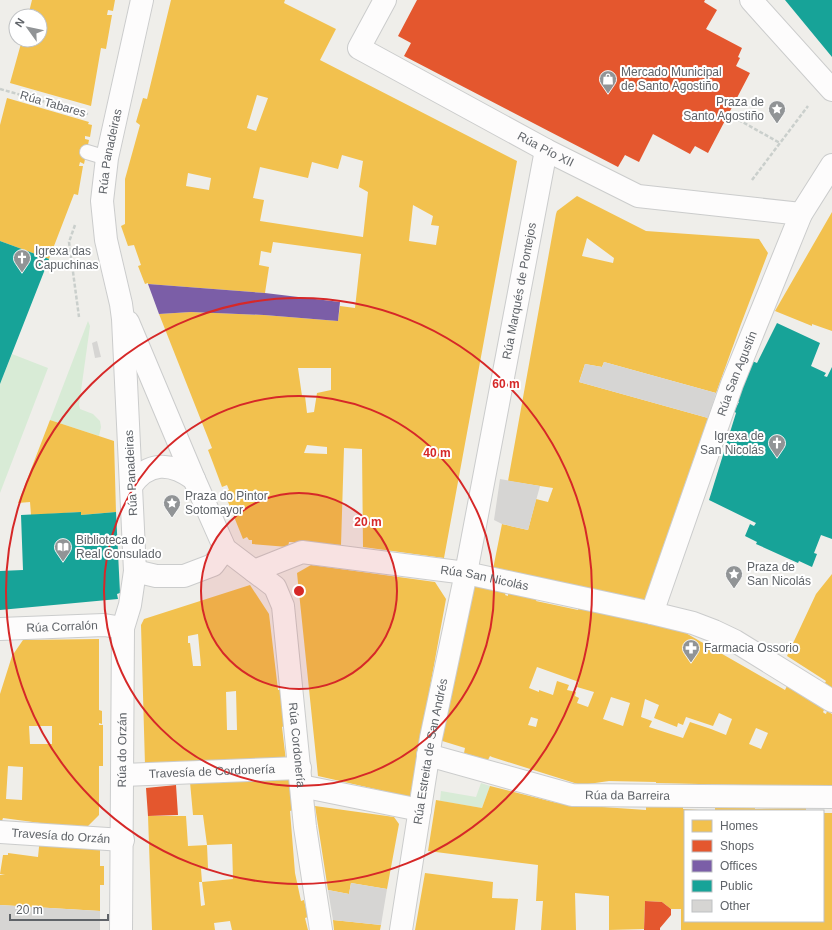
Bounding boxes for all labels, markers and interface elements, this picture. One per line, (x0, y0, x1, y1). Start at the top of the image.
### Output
north arrow (8, 8, 48, 48)
text: N (12, 16, 27, 29)
place label: Mercado Municipal de Santo Agostiño (621, 65, 722, 93)
shop icon: Mercado Municipal de Santo Agostiño (598, 69, 618, 94)
street label: Rúa Tabares (18, 88, 88, 120)
place label: Praza de Santo Agostiño (683, 95, 764, 123)
place icon: Praza de Santo Agostiño (767, 99, 787, 124)
street label: Rúa Panadeiras (96, 108, 125, 195)
street label: Rúa Pío XII (515, 129, 576, 170)
street label: Rúa Marqués de Pontejos (500, 221, 539, 361)
place label: Igrexa das Capuchinas (35, 244, 98, 272)
church icon: Igrexa das Capuchinas (12, 248, 32, 273)
street label: Rúa San Agustín (714, 329, 760, 418)
text: 60 m (492, 377, 520, 391)
place label: Igrexa de San Nicolás (700, 429, 764, 457)
street label: Rúa Panadeiras (122, 430, 140, 516)
church icon: Igrexa de San Nicolás (767, 433, 787, 458)
text: 40 m (423, 446, 451, 460)
place label: Praza do Pintor Sotomayor (185, 489, 268, 517)
place icon: Praza do Pintor Sotomayor (162, 493, 182, 518)
text: 20 m (354, 515, 382, 529)
place label: Biblioteca do Real Consulado (76, 533, 162, 561)
library icon: Biblioteca do Real Consulado (53, 537, 73, 562)
place label: Praza de San Nicolás (747, 560, 811, 588)
street label: Rúa San Nicolás (440, 563, 530, 593)
place icon: Praza de San Nicolás (724, 564, 744, 589)
centre of rings (292, 584, 306, 598)
street label: Rúa Corralón (26, 618, 98, 635)
pharmacy icon: Farmacia Ossorio (681, 638, 701, 663)
place label: Farmacia Ossorio (704, 641, 799, 655)
street label: Rúa Estreita de San Andrés (411, 677, 450, 826)
street label: Rúa Cordonería (286, 702, 308, 789)
street label: Rúa do Orzán (115, 713, 129, 787)
street label: Travesía de Cordonería (148, 762, 276, 781)
street label: Rúa da Barreira (585, 788, 670, 803)
legend (684, 810, 824, 922)
text: Homes (720, 819, 758, 833)
street label: Travesía do Orzán (11, 826, 111, 846)
text: Shops (720, 839, 754, 853)
text: Offices (720, 859, 757, 873)
text: Public (720, 879, 753, 893)
scale bar (10, 896, 108, 922)
text: Other (720, 899, 750, 913)
text: 20 m (16, 903, 43, 917)

